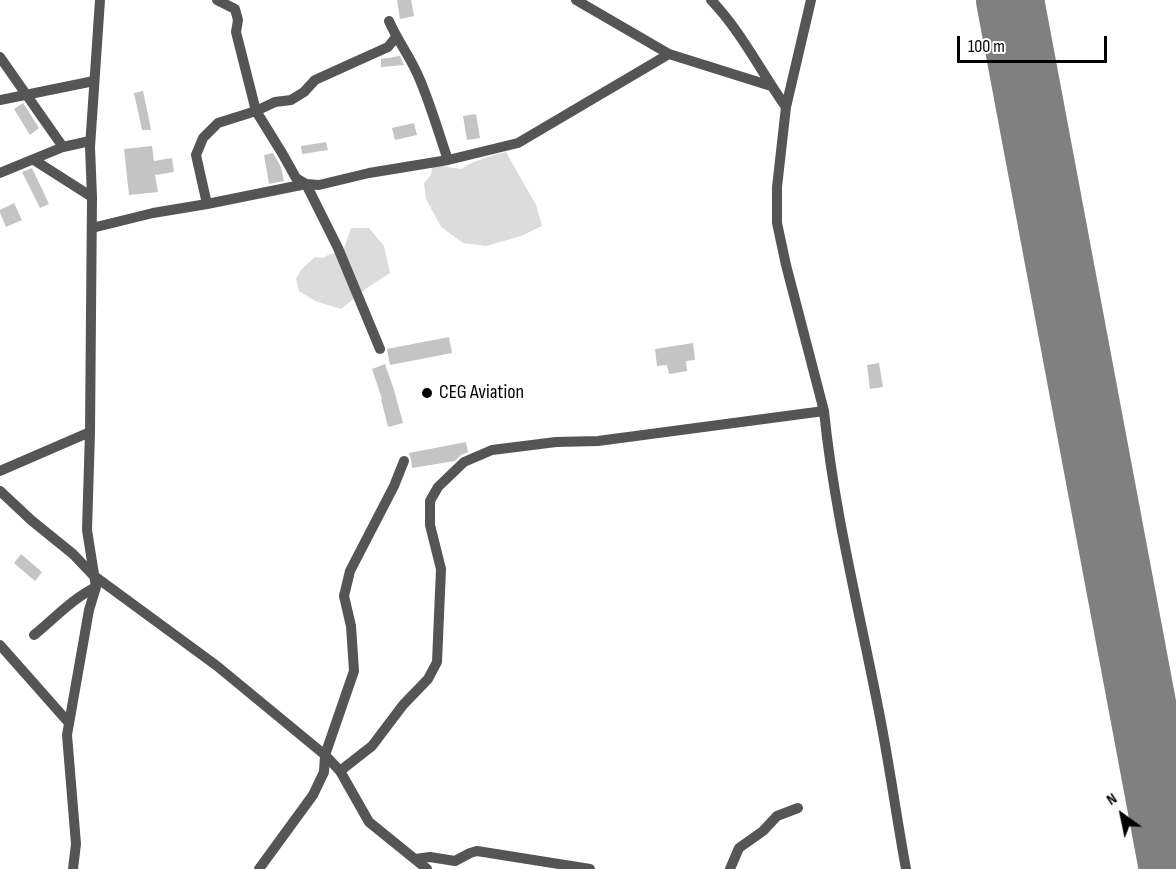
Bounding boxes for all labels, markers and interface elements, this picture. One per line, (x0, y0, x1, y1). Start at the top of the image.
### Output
scale bar (960, 24, 1110, 62)
text: 100 m (968, 36, 1005, 57)
place label: CEG Aviation (439, 381, 524, 405)
marker: CEG Aviation (420, 386, 434, 400)
north arrow (1092, 785, 1152, 845)
text: N (1103, 789, 1121, 810)

